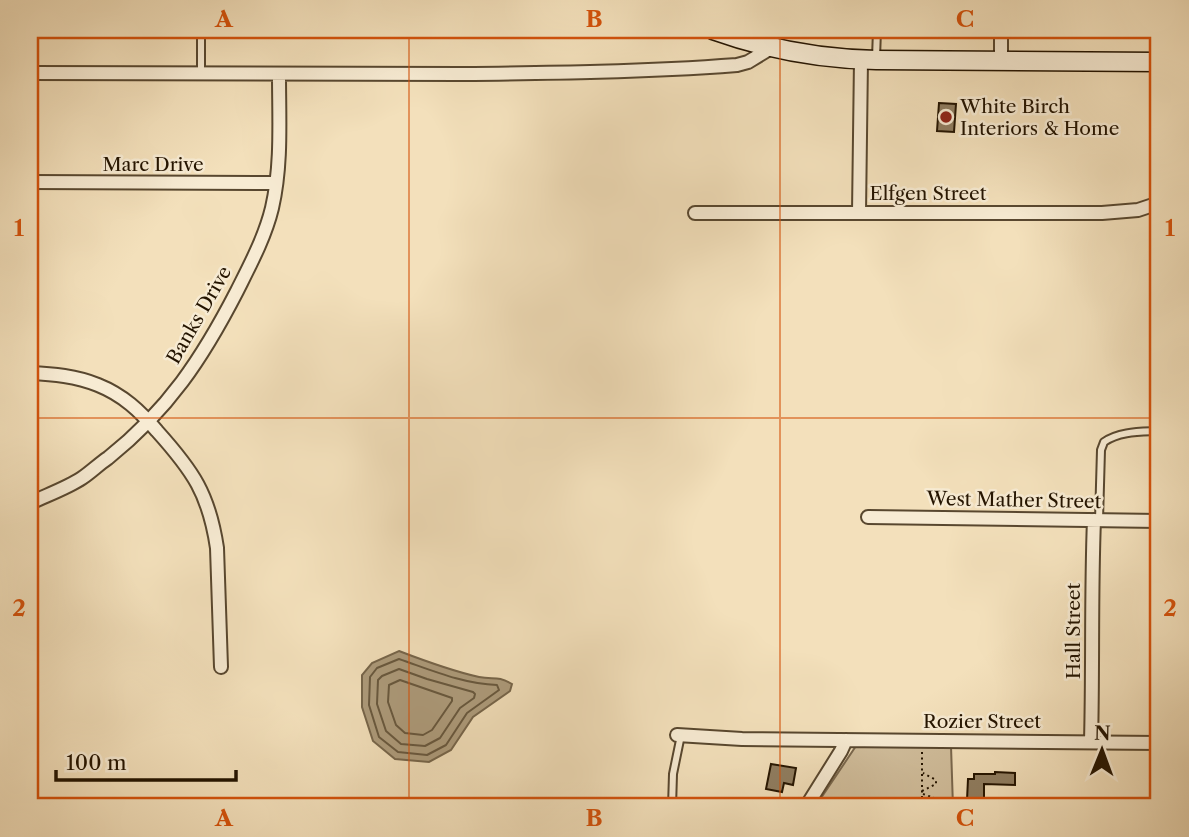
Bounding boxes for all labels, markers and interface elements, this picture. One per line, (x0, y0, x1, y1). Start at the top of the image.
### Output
text: A (214, 5, 234, 33)
text: B (585, 5, 603, 33)
text: C (956, 5, 974, 33)
place label: White Birch Interiors & Home (959, 95, 1119, 140)
marker: White Birch Interiors & Home (938, 109, 954, 125)
street label: Marc Drive (102, 153, 204, 176)
street label: Elfgen Street (870, 182, 987, 205)
text: 1 (14, 214, 25, 242)
text: 1 (1165, 214, 1176, 242)
street label: Banks Drive (162, 262, 236, 368)
street label: West Mather Street (926, 487, 1102, 513)
street label: Hall Street (1062, 583, 1085, 679)
text: 2 (12, 594, 26, 622)
text: 2 (1163, 594, 1177, 622)
street label: Rozier Street (923, 710, 1041, 733)
north arrow (1066, 714, 1136, 784)
text: N (1094, 722, 1111, 745)
scale bar (56, 739, 236, 783)
text: 100 m (66, 750, 127, 775)
text: A (214, 804, 234, 832)
text: B (585, 804, 603, 832)
text: C (956, 804, 974, 832)

